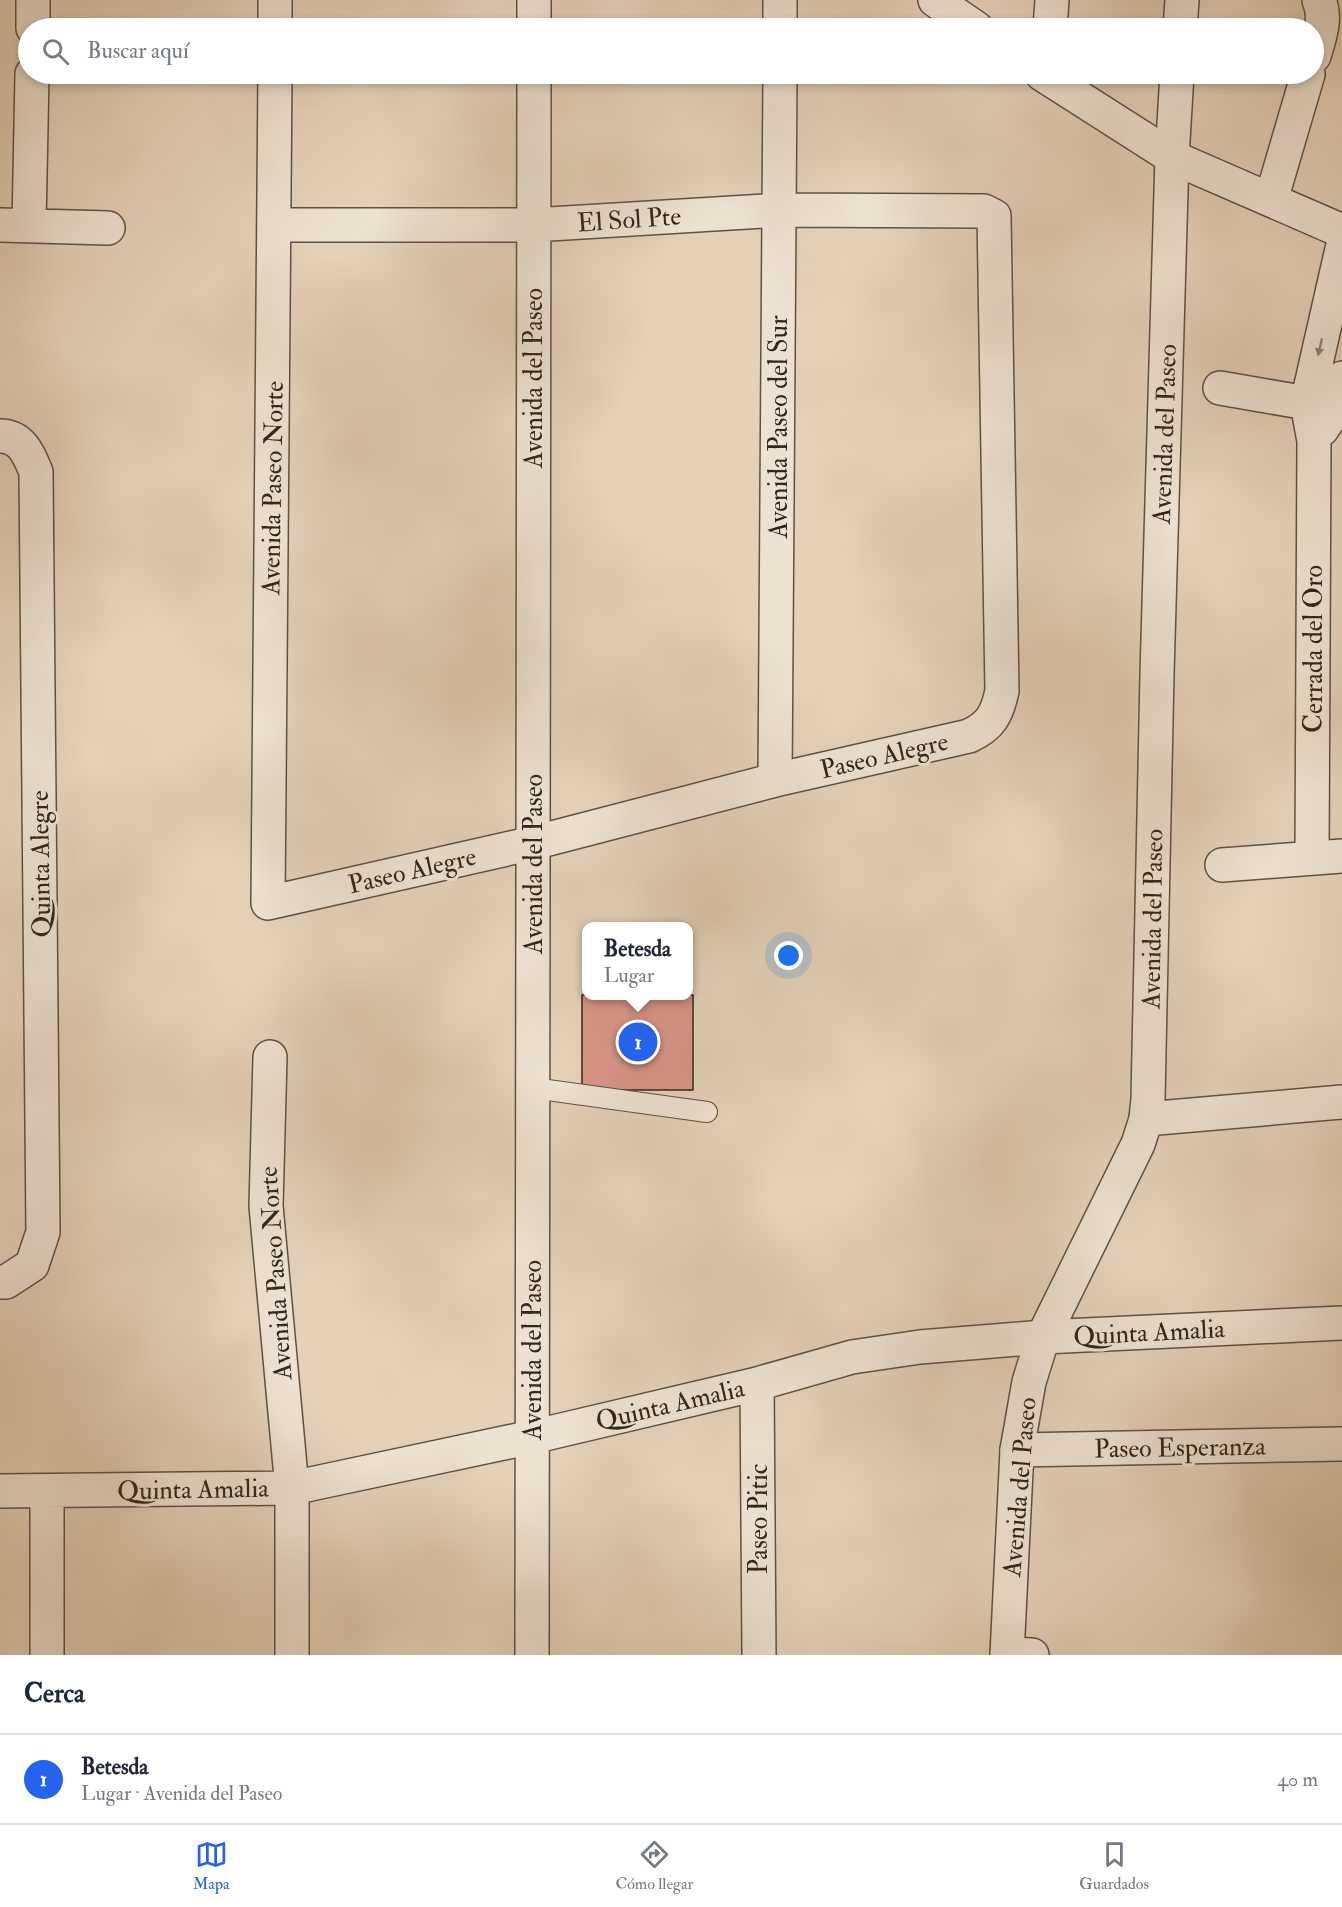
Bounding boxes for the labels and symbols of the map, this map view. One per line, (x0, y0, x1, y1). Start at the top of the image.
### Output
street label: El Sol Pte (576, 200, 682, 240)
street label: Avenida del Paseo (518, 288, 550, 469)
street label: Avenida Paseo del Sur (763, 315, 795, 540)
one-way arrow (1315, 338, 1324, 357)
street label: Avenida del Paseo (1146, 343, 1184, 526)
street label: Avenida Paseo Norte (255, 381, 291, 596)
street label: Cerrada del Oro (1298, 565, 1330, 733)
street label: Paseo Alegre (817, 726, 951, 786)
street label: Avenida del Paseo (518, 774, 550, 955)
street label: Quinta Alegre (24, 790, 58, 938)
street label: Avenida del Paseo (1135, 829, 1171, 1010)
street label: Paseo Alegre (345, 841, 479, 901)
your location (774, 941, 803, 970)
pin: 1 (618, 1020, 658, 1064)
street label: Avenida Paseo Norte (253, 1165, 299, 1382)
street label: Avenida del Paseo (517, 1260, 549, 1441)
street label: Quinta Amalia (1072, 1313, 1226, 1353)
street label: Quinta Amalia (593, 1372, 748, 1438)
street label: Avenida del Paseo (996, 1396, 1044, 1579)
street label: Paseo Esperanza (1094, 1430, 1266, 1466)
street label: Paseo Pitic (743, 1464, 775, 1574)
street label: Quinta Amalia (117, 1473, 269, 1507)

